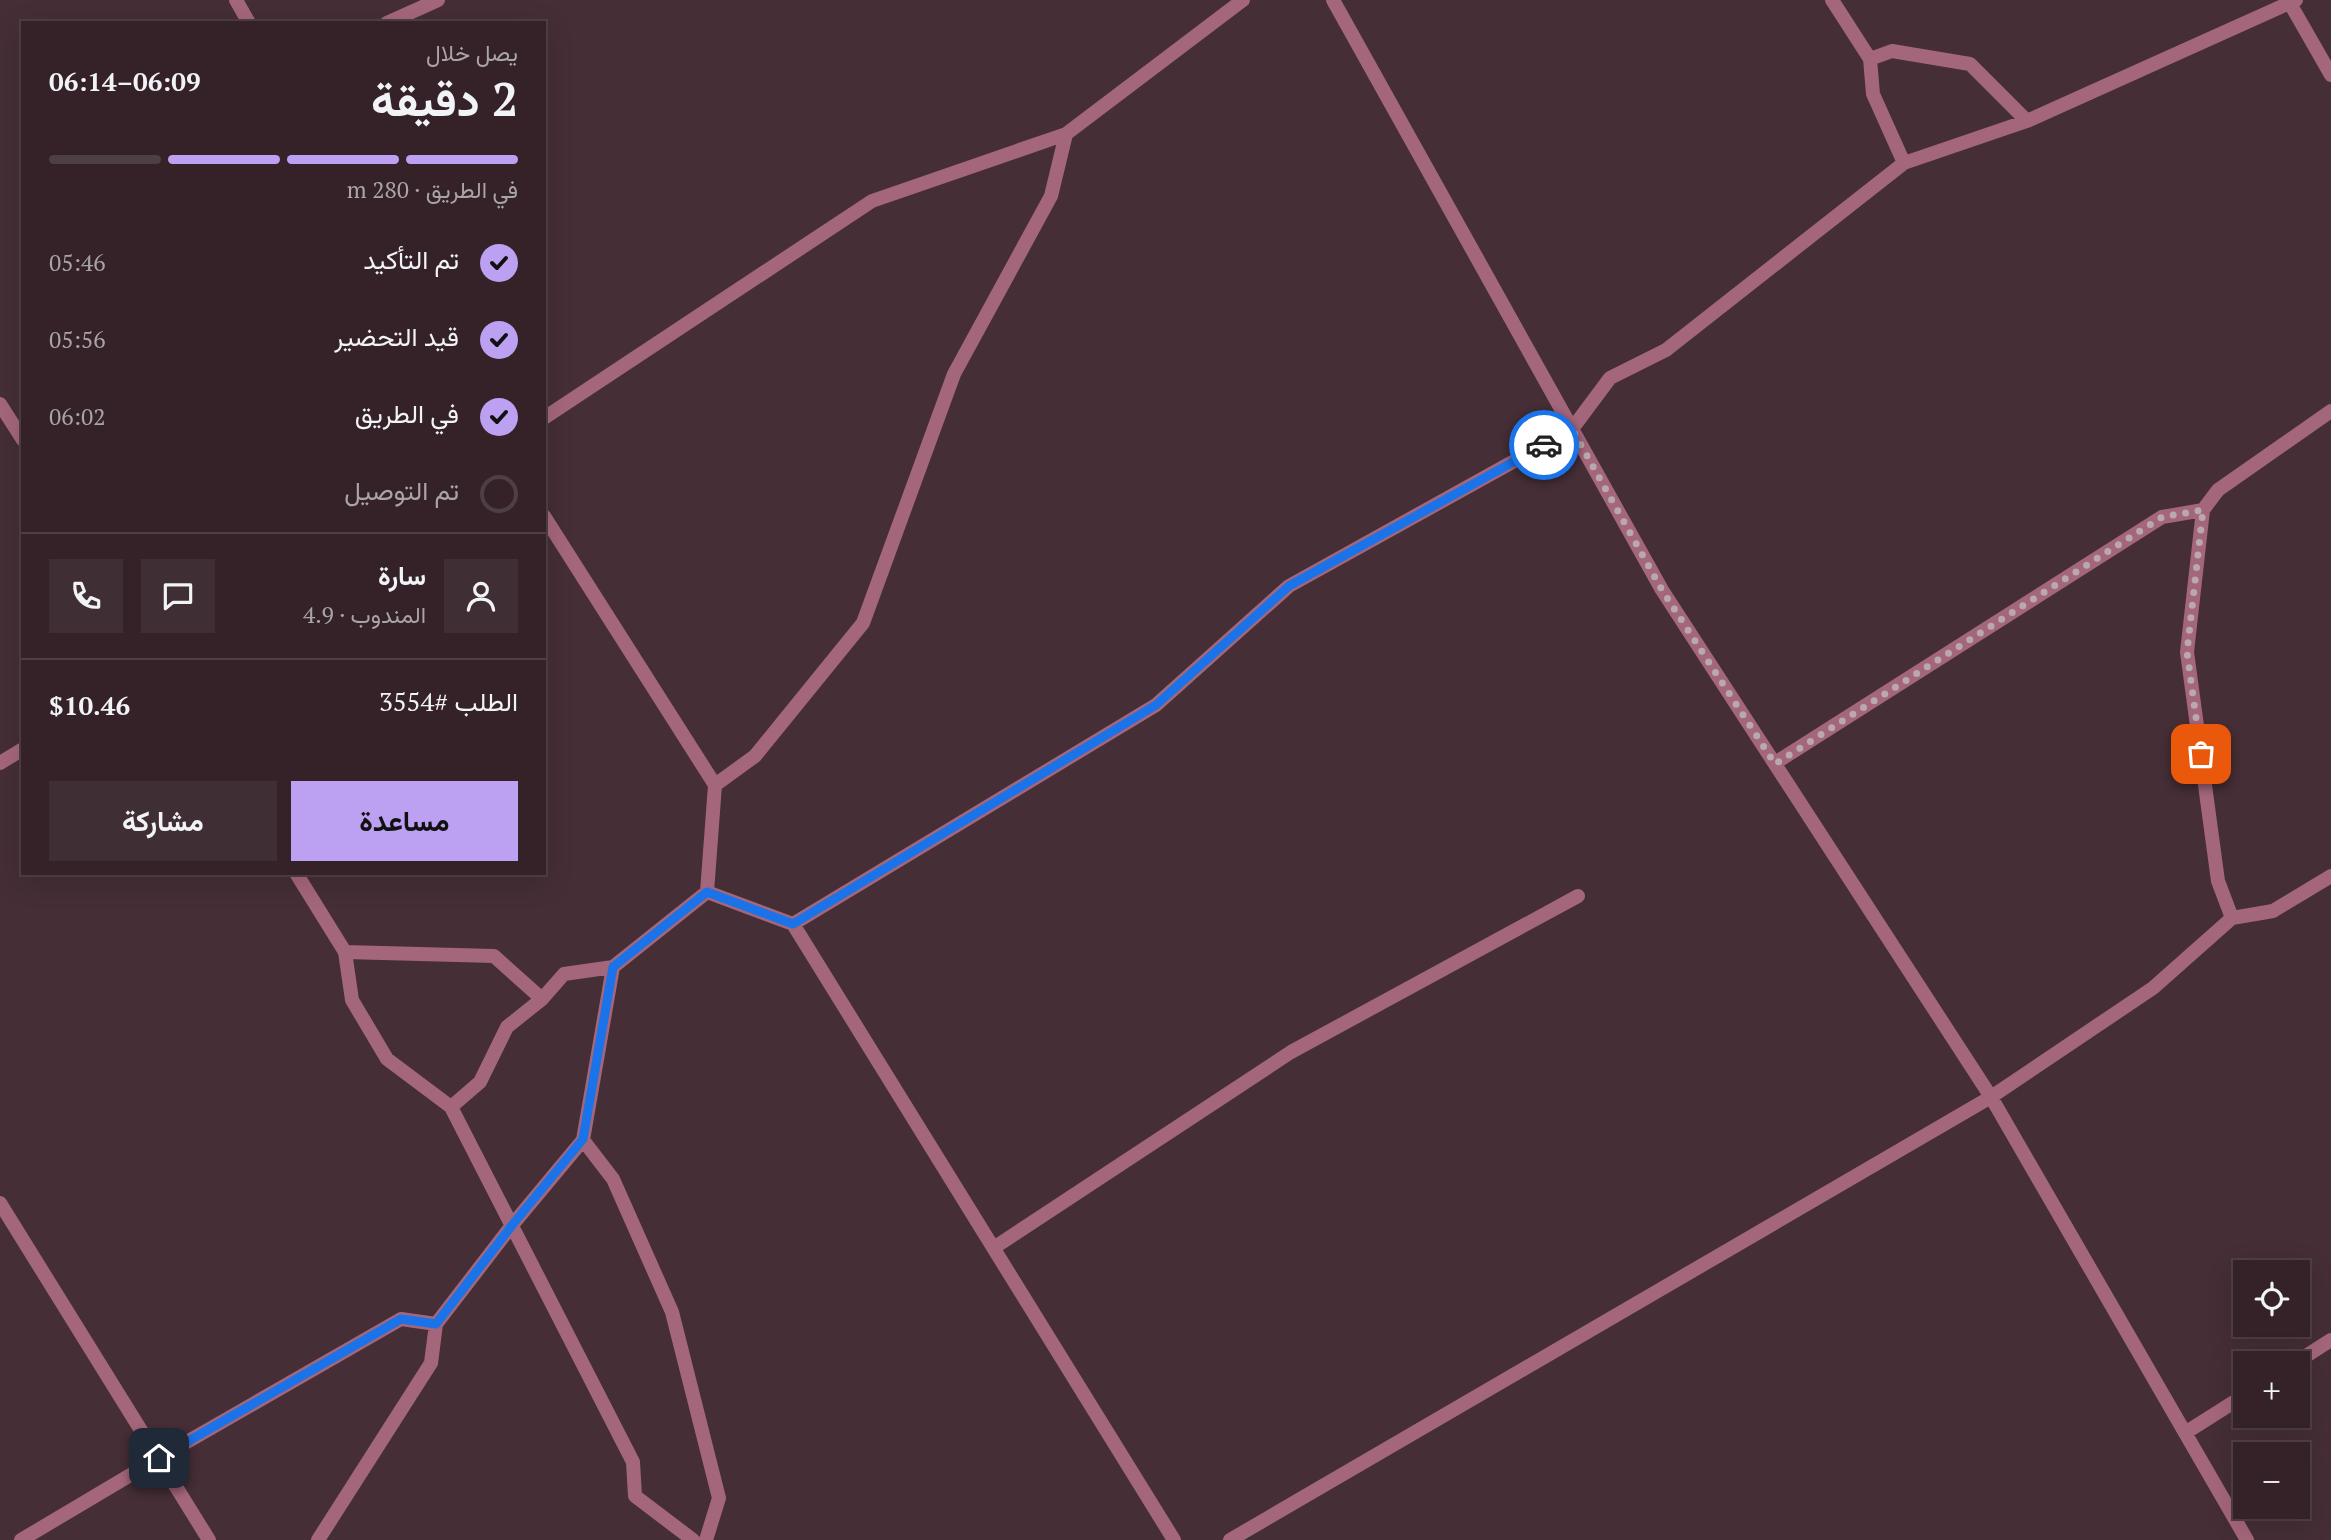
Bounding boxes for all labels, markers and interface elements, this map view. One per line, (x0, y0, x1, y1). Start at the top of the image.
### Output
text: يصل خلال (426, 37, 518, 68)
text: 06:09–06:14 (49, 64, 201, 98)
text: 2 دقيقة (371, 68, 518, 129)
text: في الطريق · 280 m (347, 174, 518, 205)
text: تم التأكيد (363, 242, 459, 276)
icon: check (480, 244, 518, 282)
text: 05:46 (49, 247, 106, 278)
text: قيد التحضير (334, 319, 459, 353)
icon: check (480, 321, 518, 359)
text: 05:56 (49, 324, 106, 355)
text: في الطريق (355, 396, 459, 430)
icon: check (480, 398, 518, 436)
text: 06:02 (49, 401, 106, 432)
courier (1509, 410, 1579, 480)
icon: car (1525, 426, 1563, 464)
text: تم التوصيل (344, 473, 459, 507)
text: سارة (378, 558, 426, 592)
button: phone (49, 559, 123, 633)
button: chat (141, 559, 215, 633)
button: person (444, 559, 518, 633)
text: المندوب · 4.9 (303, 599, 426, 630)
text: الطلب #3554 (379, 684, 518, 718)
text: $10.46 (49, 688, 130, 722)
pin (2171, 724, 2231, 784)
icon: bag (2182, 735, 2220, 773)
button: مشاركة (49, 781, 277, 861)
button: مساعدة (291, 781, 518, 861)
map controls (2233, 1260, 2310, 1519)
button: locate (2233, 1260, 2310, 1337)
button: + (2233, 1351, 2310, 1428)
pin (129, 1428, 189, 1488)
icon: home (140, 1439, 178, 1477)
button: − (2233, 1442, 2310, 1519)

